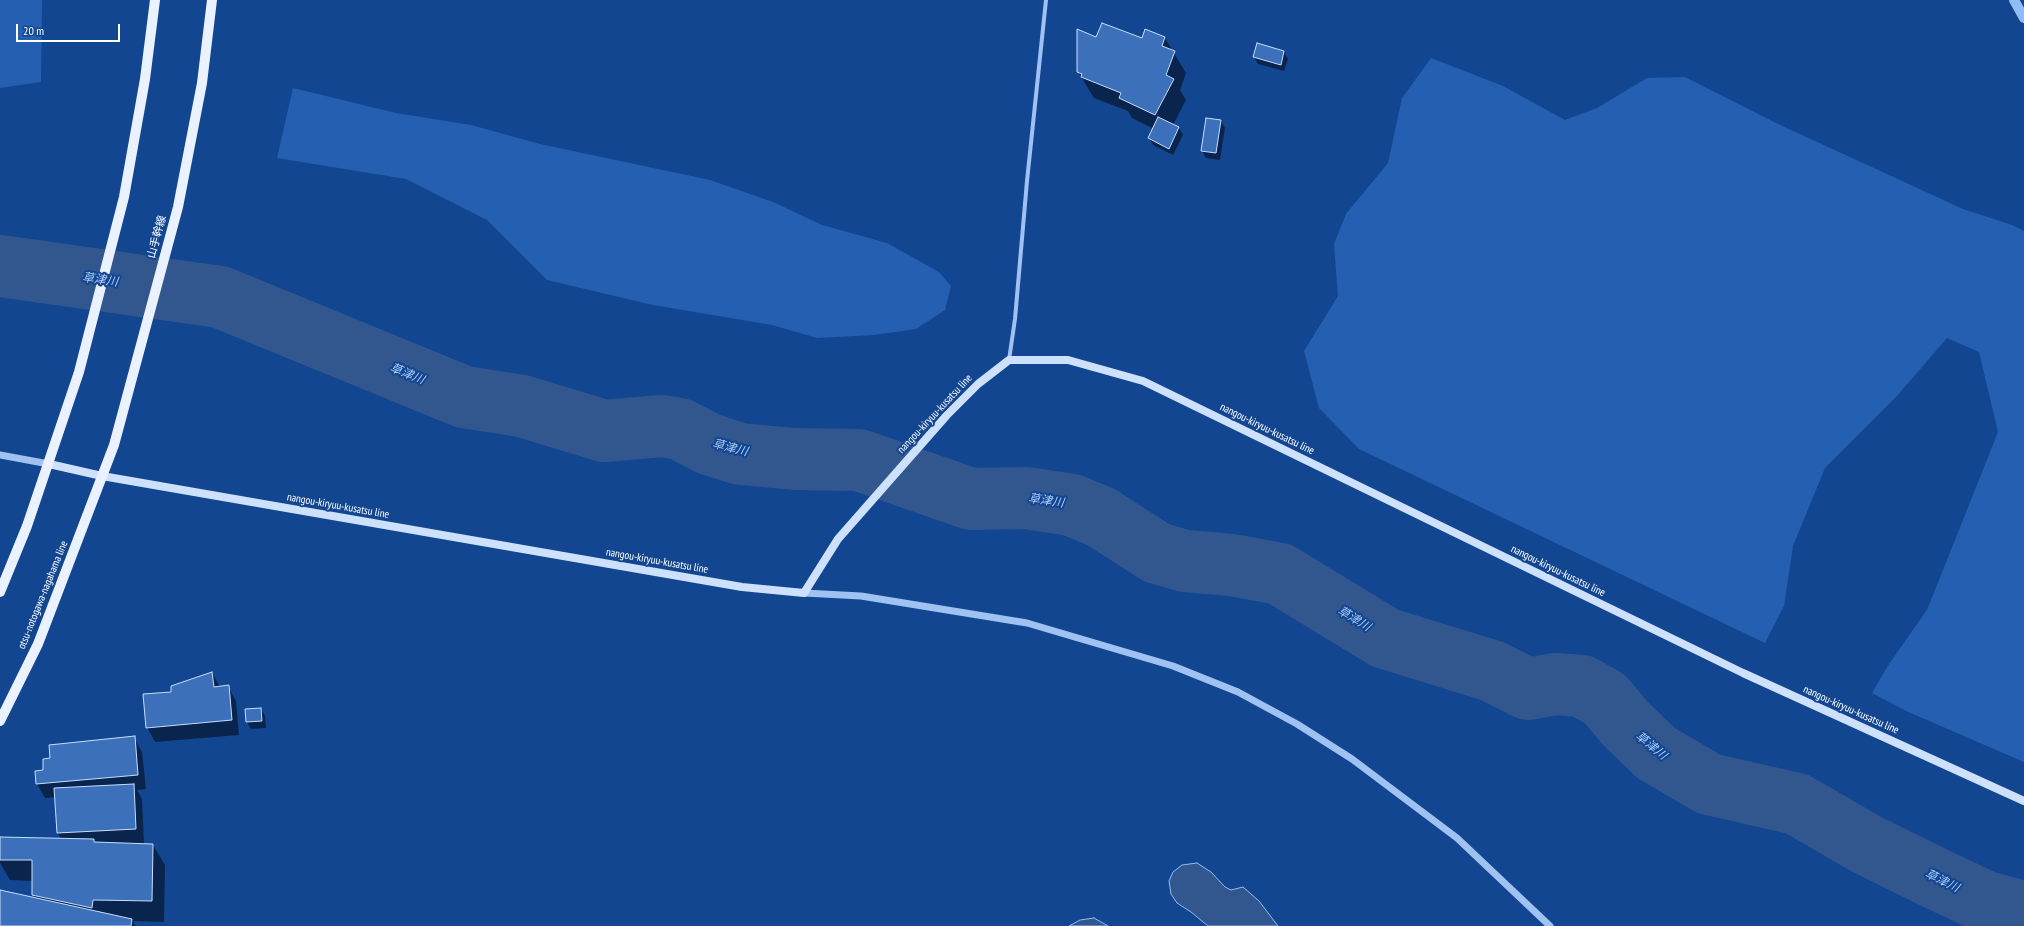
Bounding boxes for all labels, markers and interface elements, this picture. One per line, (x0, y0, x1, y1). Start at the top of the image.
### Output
scale bar (18, 16, 122, 42)
text: 20 m (23, 23, 44, 38)
street label: 山手幹線 (145, 214, 169, 260)
water label: 草津川 (81, 270, 119, 290)
water label: 草津川 (388, 361, 426, 387)
street label: nangou-kiryuu-kusatsu line (895, 372, 975, 456)
street label: nangou-kiryuu-kusatsu line (1218, 400, 1316, 458)
water label: 草津川 (711, 437, 749, 459)
street label: nangou-kiryuu-kusatsu line (286, 491, 390, 521)
water label: 草津川 (1027, 491, 1065, 511)
street label: otsu-notogawa-nagahama line (15, 539, 71, 651)
street label: nangou-kiryuu-kusatsu line (1509, 542, 1607, 600)
street label: nangou-kiryuu-kusatsu line (605, 546, 709, 576)
water label: 草津川 (1335, 604, 1373, 634)
street label: nangou-kiryuu-kusatsu line (1801, 683, 1901, 737)
water label: 草津川 (1632, 729, 1670, 763)
water label: 草津川 (1923, 867, 1961, 895)

